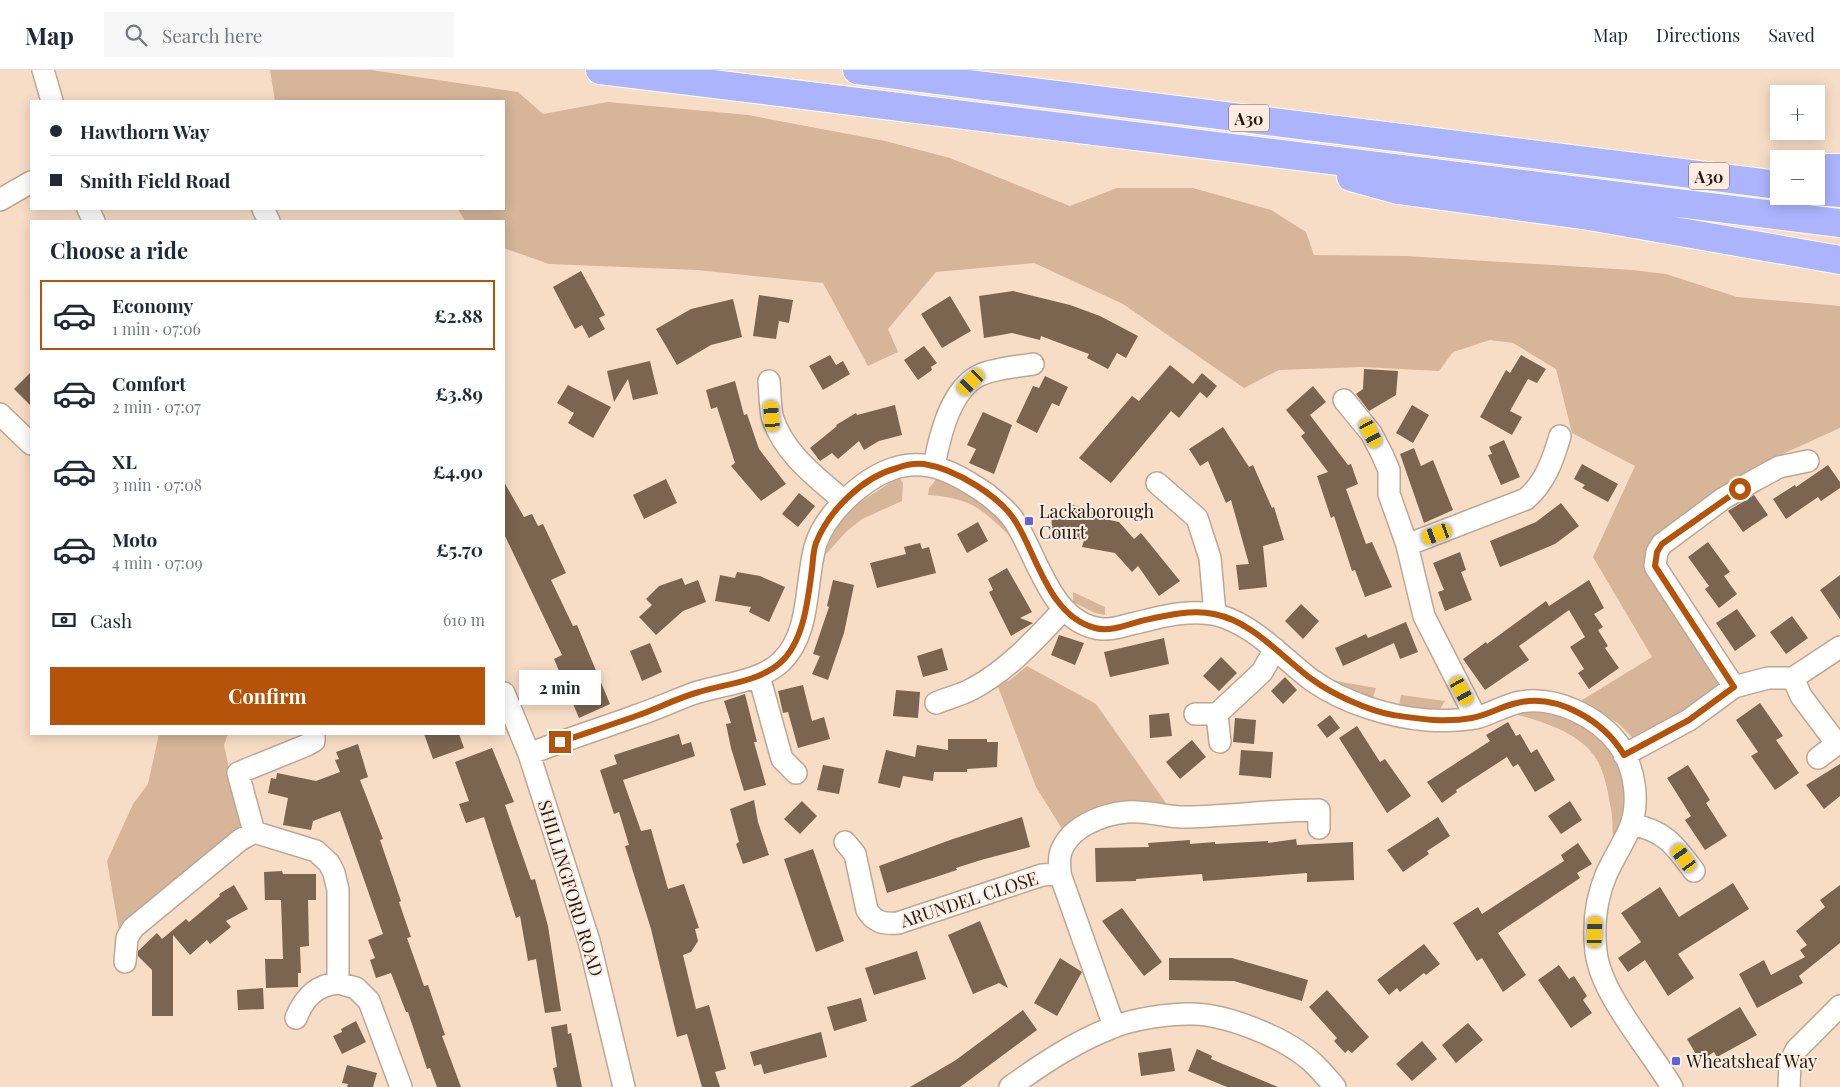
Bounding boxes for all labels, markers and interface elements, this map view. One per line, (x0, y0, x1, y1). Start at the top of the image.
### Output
search box (104, 12, 454, 57)
text: Map (25, 19, 74, 51)
icon: search (122, 21, 150, 49)
text: Search here (162, 22, 262, 48)
text: Map (1593, 23, 1628, 47)
text: Directions (1656, 23, 1740, 47)
text: Saved (1768, 23, 1815, 47)
map controls (1770, 85, 1825, 205)
button: + (1770, 85, 1825, 140)
road number: A30 (1229, 104, 1269, 132)
text: Hawthorn Way (80, 118, 210, 144)
button: − (1770, 150, 1825, 205)
road number: A30 (1689, 162, 1729, 190)
text: Smith Field Road (80, 167, 230, 193)
text: Choose a ride (50, 235, 188, 265)
text: Economy (112, 292, 193, 318)
icon: car (52, 293, 97, 338)
text: £2.88 (434, 302, 483, 328)
text: 1 min · 07:06 (112, 318, 201, 339)
car (954, 366, 987, 398)
text: Comfort (112, 370, 186, 396)
icon: car (52, 371, 97, 416)
text: £3.89 (435, 380, 483, 406)
text: 2 min · 07:07 (112, 396, 201, 417)
car (763, 400, 780, 432)
car (1357, 416, 1384, 450)
text: XL (112, 448, 137, 474)
icon: car (52, 449, 97, 494)
text: £4.90 (433, 458, 483, 484)
text: 3 min · 07:08 (112, 474, 202, 495)
route start (1729, 478, 1751, 500)
place label: Lackaborough Court (1039, 499, 1154, 544)
marker: Lackaborough Court (1023, 515, 1035, 527)
car (1420, 522, 1453, 546)
text: Moto (112, 526, 157, 552)
icon: car (52, 527, 97, 572)
text: £5.70 (436, 536, 483, 562)
text: 4 min · 07:09 (112, 552, 203, 573)
icon: cash (50, 606, 78, 634)
text: Cash (90, 607, 132, 633)
text: 610 m (443, 609, 485, 630)
button: Confirm (50, 667, 485, 725)
callout: 2 min (519, 670, 601, 704)
car (1448, 674, 1475, 708)
text: 2 min (539, 677, 581, 698)
route end (549, 731, 571, 753)
street label: SHILLINGFORD ROAD (533, 797, 609, 979)
car (1669, 841, 1698, 875)
street label: ARUNDEL CLOSE (896, 865, 1041, 933)
car (1586, 917, 1603, 947)
place label: Wheatsheaf Way (1685, 1049, 1817, 1073)
marker: Wheatsheaf Way (1670, 1055, 1682, 1067)

